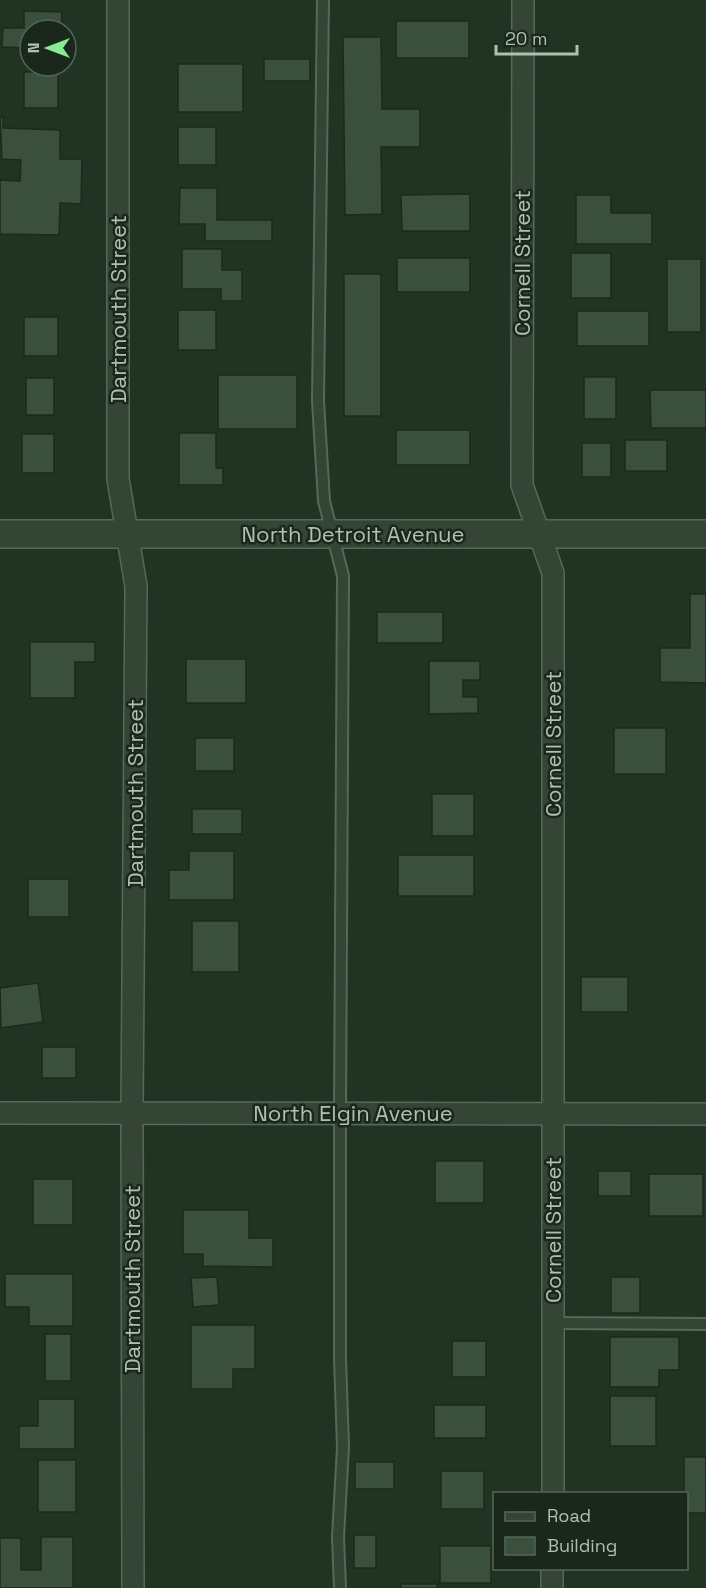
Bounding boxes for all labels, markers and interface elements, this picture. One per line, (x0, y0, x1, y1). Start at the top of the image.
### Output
north arrow (18, 18, 78, 78)
scale bar (496, 18, 577, 56)
text: 20 m (505, 27, 548, 50)
text: N (23, 43, 44, 53)
street label: Cornell Street (508, 190, 536, 336)
street label: Dartmouth Street (104, 215, 132, 403)
street label: North Detroit Avenue (241, 520, 465, 548)
street label: Cornell Street (539, 671, 567, 817)
street label: Dartmouth Street (121, 699, 149, 887)
street label: North Elgin Avenue (253, 1099, 453, 1127)
street label: Cornell Street (539, 1157, 567, 1303)
street label: Dartmouth Street (118, 1185, 146, 1373)
legend (493, 1492, 688, 1570)
text: Road (547, 1504, 591, 1527)
text: Building (547, 1534, 617, 1557)

